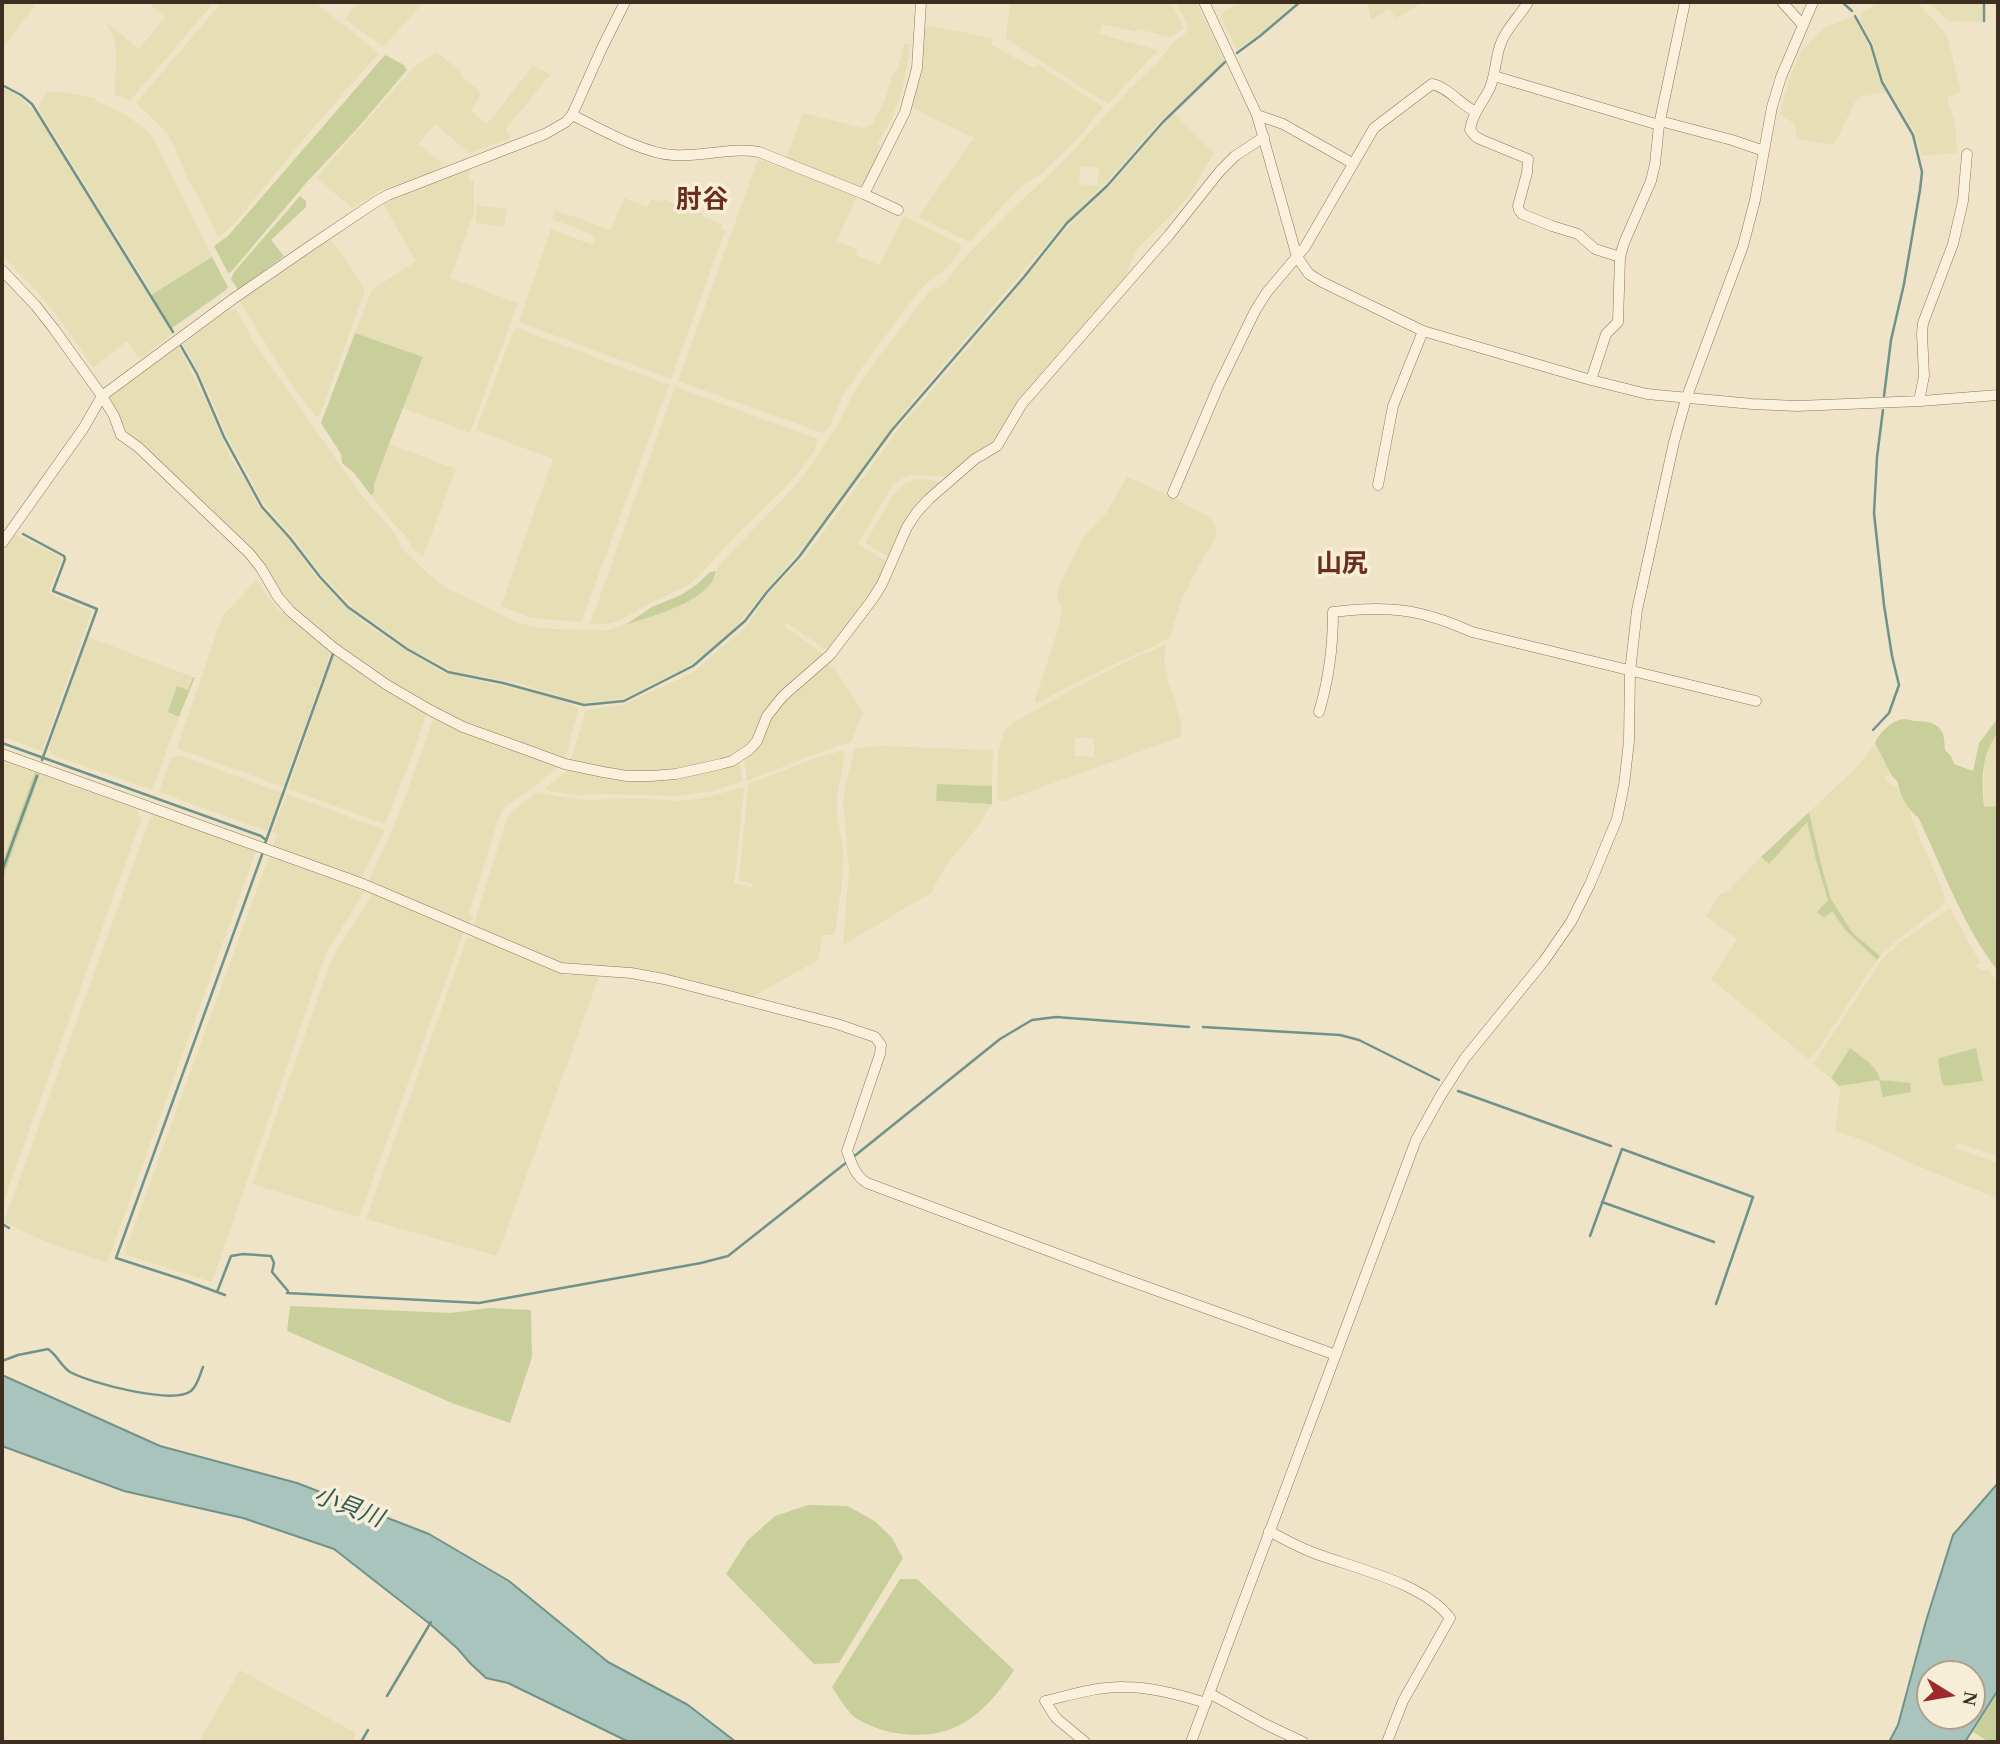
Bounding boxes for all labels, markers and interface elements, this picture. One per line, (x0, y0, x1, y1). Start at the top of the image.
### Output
district label: 肘谷 (676, 185, 728, 217)
district label: 山尻 (1316, 549, 1368, 581)
water label: 小貝川 (309, 1482, 387, 1534)
north arrow (1916, 1660, 1986, 1730)
text: N (1959, 1690, 1982, 1707)

